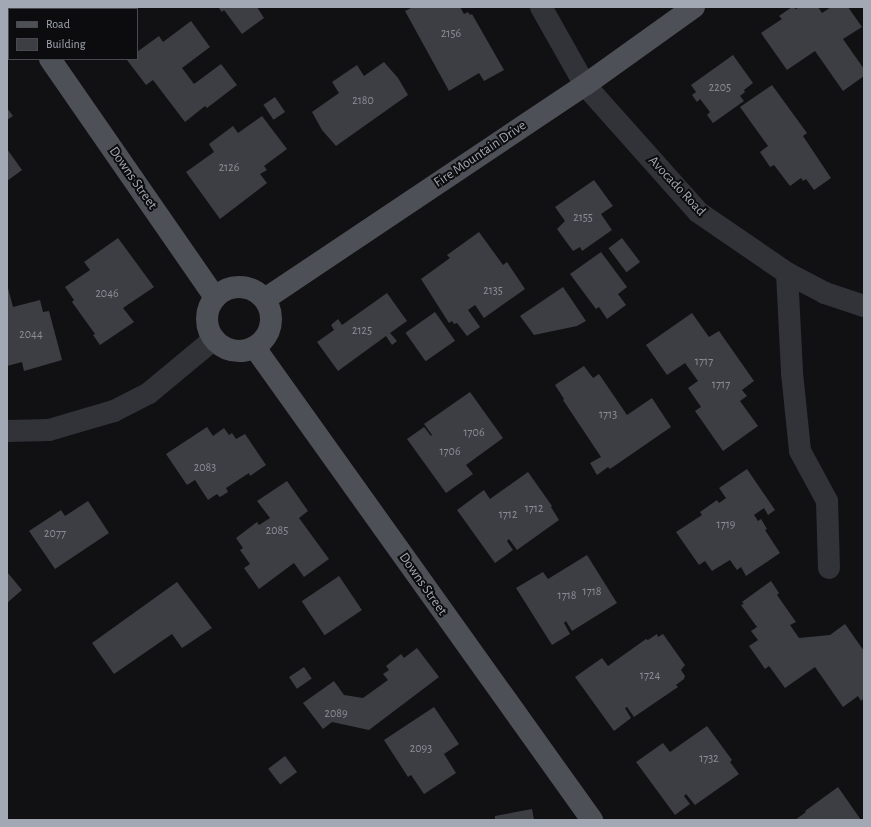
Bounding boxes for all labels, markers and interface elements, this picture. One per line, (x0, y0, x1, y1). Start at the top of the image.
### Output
legend (8, 8, 138, 60)
text: Road (46, 18, 70, 30)
house number: 2156 (441, 27, 461, 41)
text: Building (46, 38, 86, 50)
house number: 2205 (709, 81, 731, 95)
house number: 2180 (352, 94, 374, 108)
street label: Fire Mountain Drive (431, 117, 529, 191)
street label: Downs Street (105, 143, 161, 213)
street label: Avocado Road (645, 152, 709, 220)
house number: 2126 (219, 161, 239, 175)
house number: 2155 (573, 211, 593, 225)
house number: 2135 (483, 284, 503, 298)
house number: 2046 (95, 287, 119, 301)
house number: 2125 (352, 324, 372, 338)
house number: 2044 (19, 328, 43, 342)
house number: 1717 (695, 355, 713, 369)
house number: 1717 (712, 378, 730, 392)
house number: 1713 (599, 408, 617, 422)
house number: 1706 (463, 426, 485, 440)
house number: 1706 (439, 445, 461, 459)
house number: 2083 (194, 461, 216, 475)
house number: 1712 (525, 502, 543, 516)
house number: 1712 (499, 508, 517, 522)
house number: 1719 (717, 518, 735, 532)
house number: 2085 (266, 524, 288, 538)
house number: 2077 (44, 527, 66, 541)
street label: Downs Street (395, 549, 451, 619)
house number: 1718 (583, 585, 601, 599)
house number: 1718 (558, 589, 576, 603)
house number: 1724 (640, 669, 660, 683)
house number: 2089 (324, 707, 348, 721)
house number: 2093 (410, 742, 432, 756)
house number: 1732 (699, 752, 719, 766)

